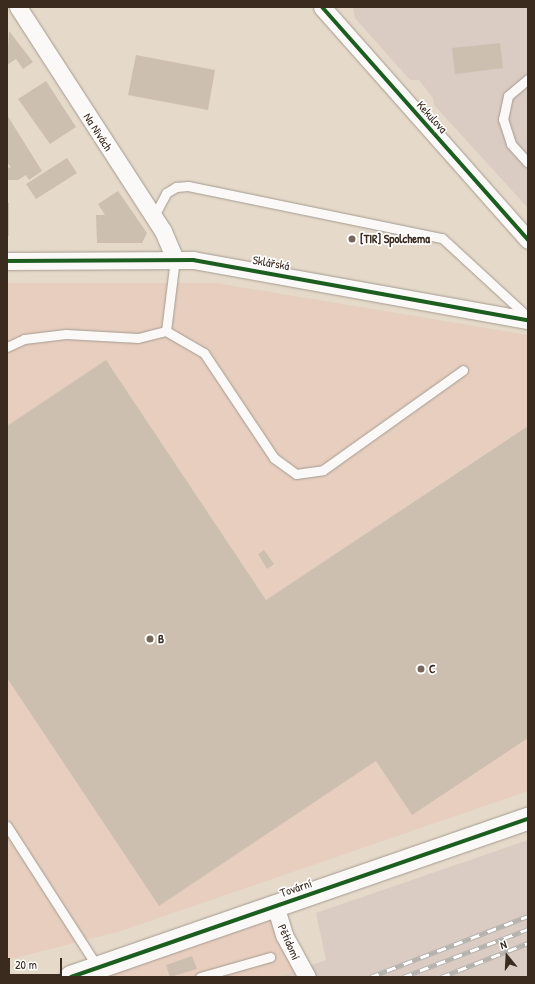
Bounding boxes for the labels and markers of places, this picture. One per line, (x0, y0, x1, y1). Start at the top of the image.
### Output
place label: [TIR] Spolchema (360, 232, 430, 246)
marker: [TIR] Spolchema (347, 234, 357, 244)
place label: B (158, 632, 164, 646)
marker: B (145, 634, 155, 644)
place label: C (429, 662, 436, 676)
marker: C (416, 664, 426, 674)

